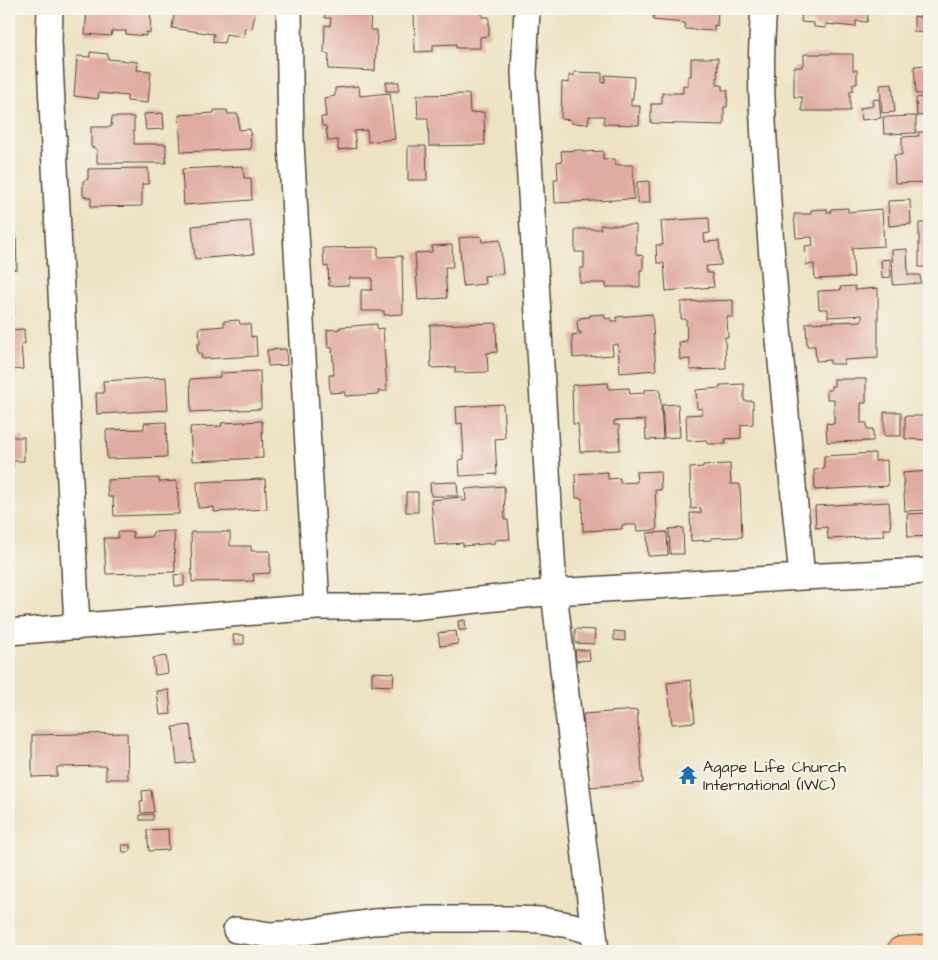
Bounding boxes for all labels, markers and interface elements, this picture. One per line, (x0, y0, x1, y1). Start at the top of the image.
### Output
place label: Agape Life Church International (IWC) (703, 756, 846, 796)
temple icon: Agape Life Church International (IWC) (677, 764, 699, 786)

